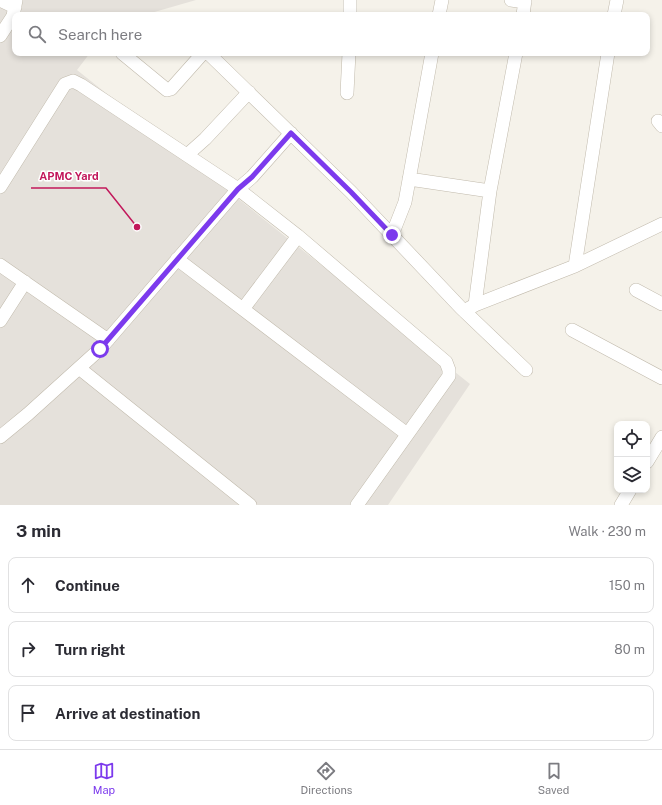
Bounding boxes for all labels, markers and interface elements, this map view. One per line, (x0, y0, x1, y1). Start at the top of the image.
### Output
search box (12, 12, 650, 56)
icon: search (26, 23, 48, 45)
text: Search here (58, 26, 142, 43)
callout: APMC Yard (31, 165, 106, 188)
text: APMC Yard (39, 170, 99, 182)
route end (383, 226, 401, 244)
route start (91, 340, 109, 358)
map controls (614, 421, 650, 493)
button: locate (614, 421, 650, 457)
button: layers (614, 457, 650, 493)
text: 3 min (16, 521, 61, 541)
text: Walk · 230 m (568, 524, 646, 539)
icon: ahead (17, 574, 39, 596)
text: Continue (55, 577, 120, 594)
text: 150 m (609, 578, 645, 593)
icon: right (17, 638, 39, 660)
text: Turn right (55, 641, 125, 658)
text: 80 m (614, 642, 645, 657)
icon: arrive (17, 702, 39, 724)
text: Arrive at destination (55, 705, 200, 722)
tab: Map (93, 760, 115, 796)
tab: Directions (301, 760, 352, 796)
tab: Saved (538, 760, 569, 796)

